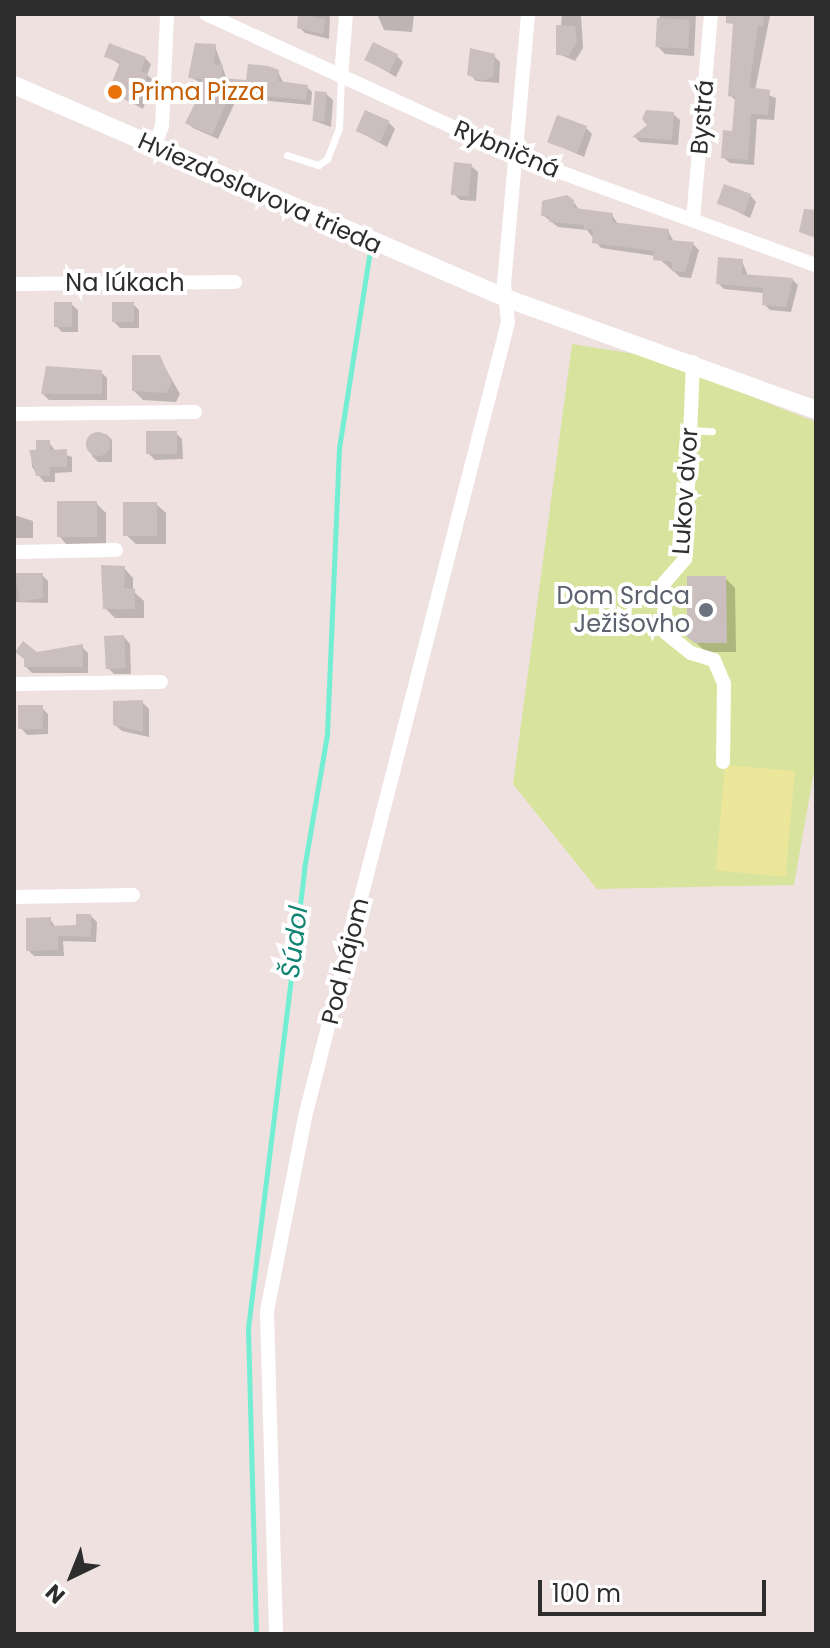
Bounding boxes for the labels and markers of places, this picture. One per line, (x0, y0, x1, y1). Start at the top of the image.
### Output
place label: Prima Pizza (131, 78, 265, 106)
marker: Prima Pizza (106, 83, 124, 101)
place label: Dom Srdca Ježišovho (556, 582, 690, 638)
marker: Dom Srdca Ježišovho (697, 601, 715, 619)

